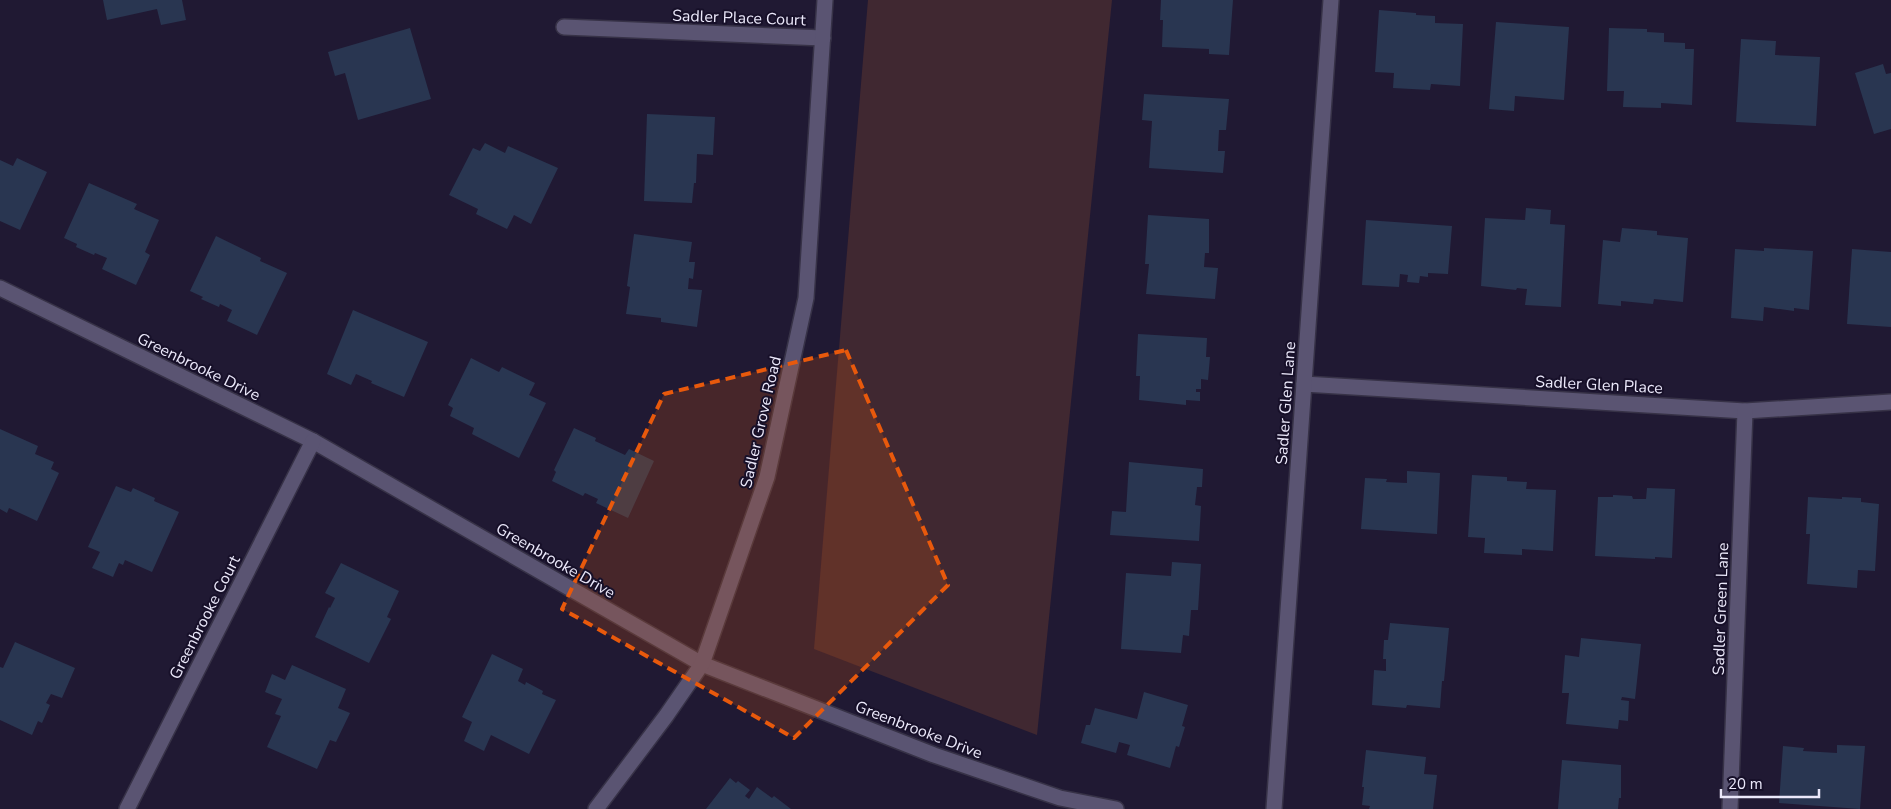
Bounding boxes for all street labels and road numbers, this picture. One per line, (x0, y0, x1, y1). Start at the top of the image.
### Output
street label: Sadler Place Court (672, 5, 807, 31)
street label: Greenbrooke Drive (133, 328, 264, 406)
street label: Sadler Glen Lane (1271, 341, 1301, 465)
street label: Sadler Grove Road (735, 354, 787, 490)
street label: Sadler Glen Place (1535, 371, 1663, 399)
street label: Greenbrooke Drive (492, 518, 619, 604)
street label: Sadler Green Lane (1708, 542, 1734, 676)
street label: Greenbrooke Court (164, 551, 246, 683)
street label: Greenbrooke Drive (852, 696, 985, 764)

